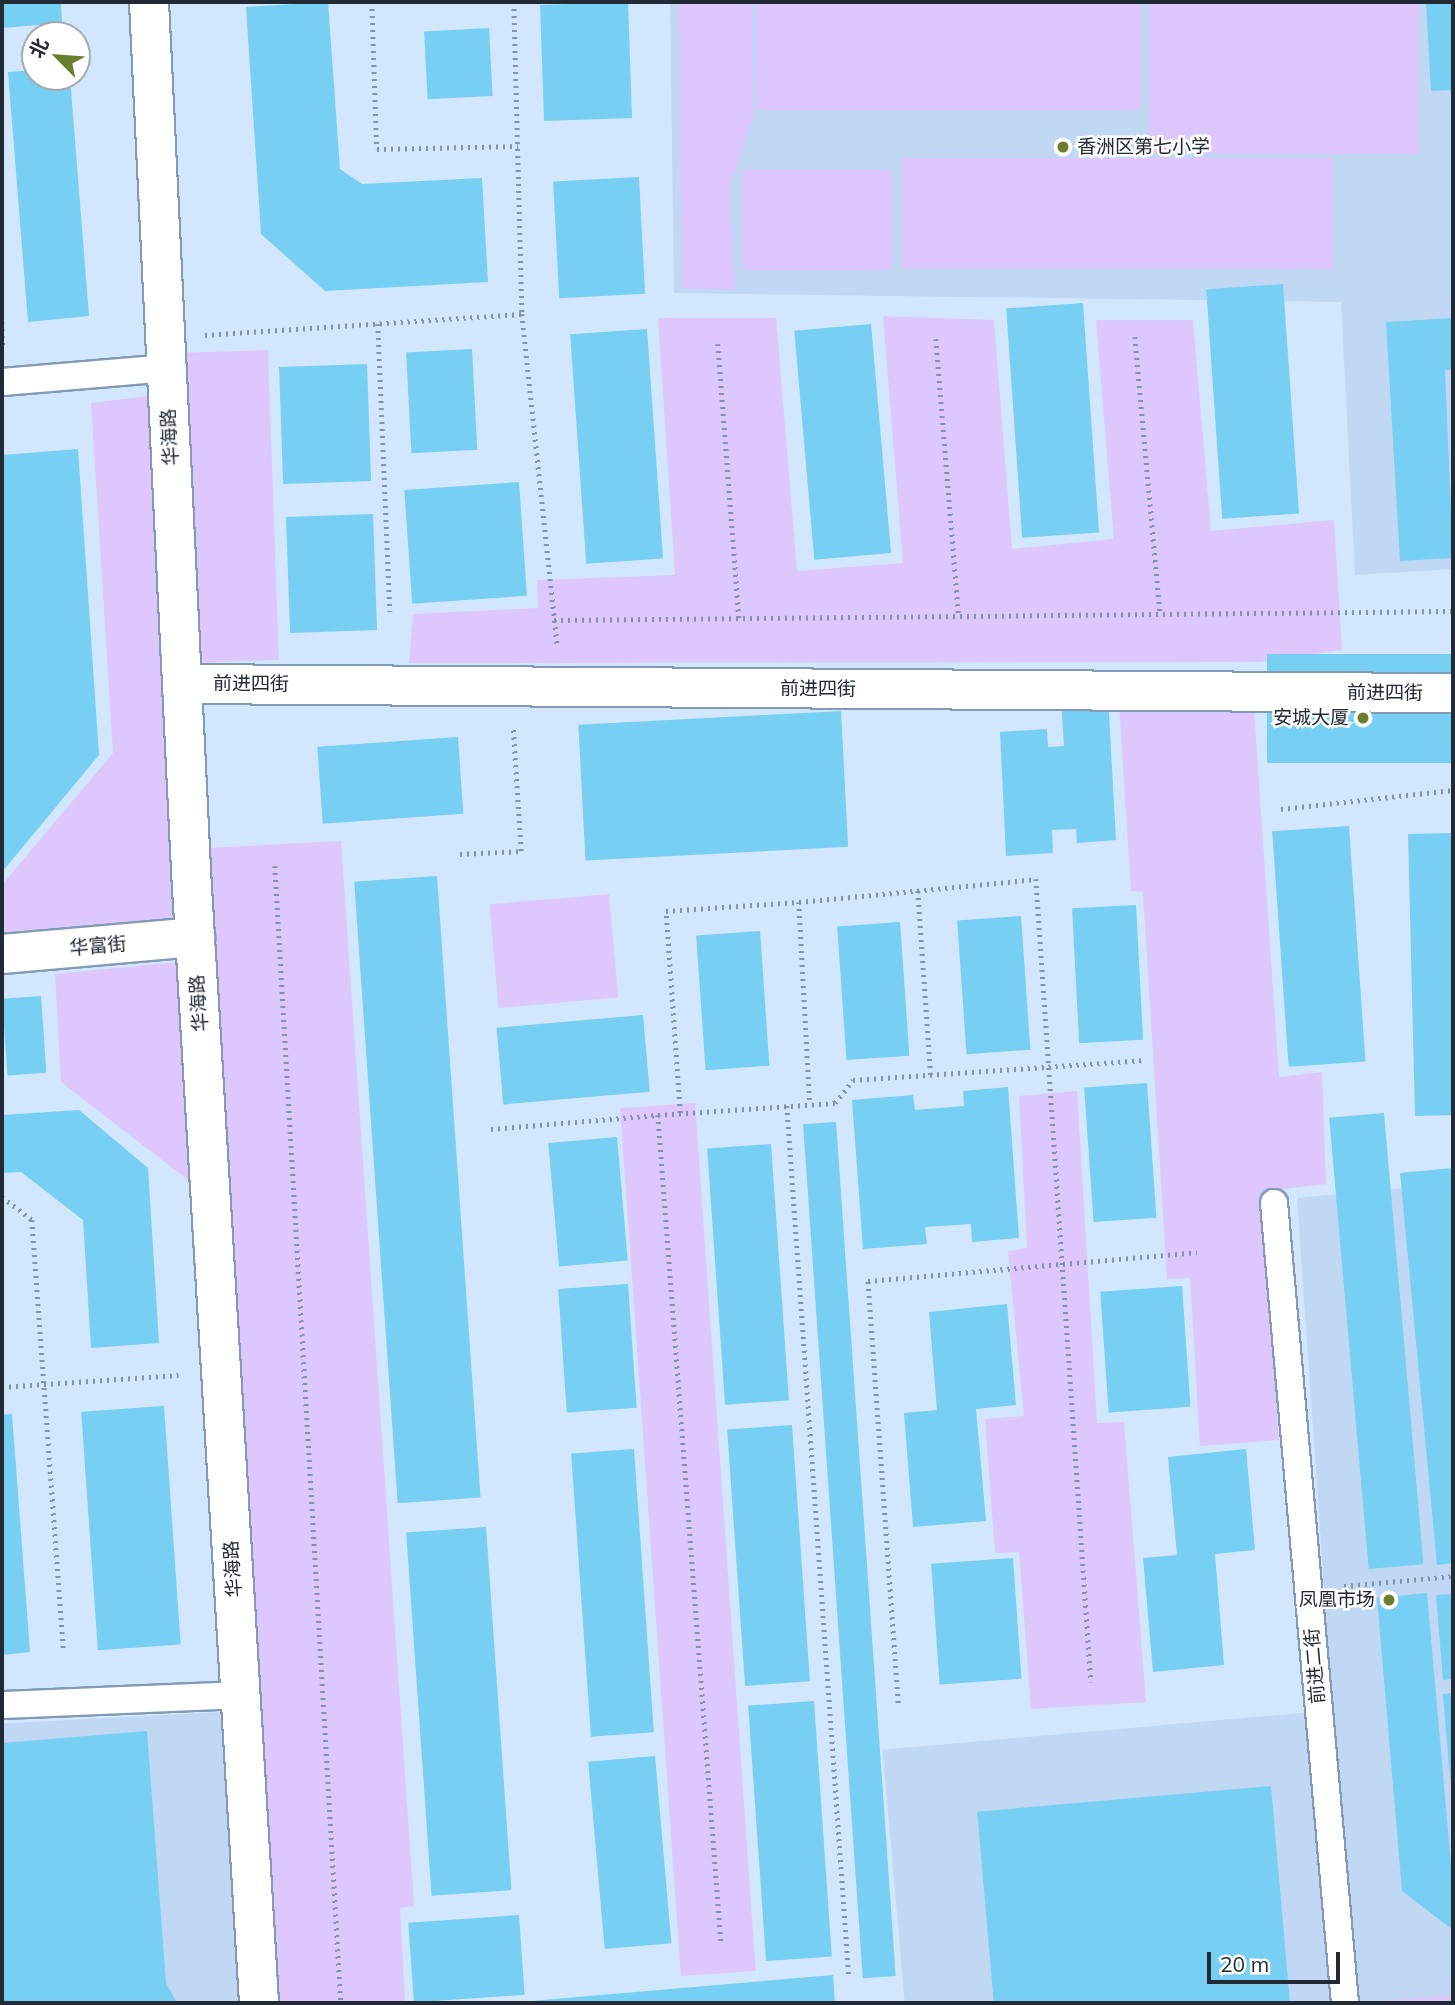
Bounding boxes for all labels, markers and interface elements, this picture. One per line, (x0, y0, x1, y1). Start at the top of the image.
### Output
north arrow (21, 21, 91, 91)
text: 北 (24, 34, 54, 62)
place label: 香洲区第七小学 (1077, 136, 1210, 158)
marker: 香洲区第七小学 (1055, 139, 1071, 155)
street label: 华海路 (157, 408, 183, 466)
street label: 前进四街 (213, 673, 289, 695)
street label: 前进四街 (780, 678, 856, 700)
street label: 前进四街 (1347, 682, 1423, 704)
place label: 安城大厦 (1273, 707, 1349, 729)
marker: 安城大厦 (1355, 710, 1371, 726)
street label: 华富街 (69, 932, 127, 960)
street label: 华海路 (186, 974, 212, 1032)
street label: 华海路 (220, 1540, 246, 1598)
place label: 凤凰市场 (1299, 1589, 1375, 1611)
marker: 凤凰市场 (1381, 1592, 1397, 1608)
street label: 前进二街 (1300, 1627, 1330, 1705)
scale bar (1210, 1938, 1343, 1982)
text: 20 m (1220, 1951, 1269, 1977)

